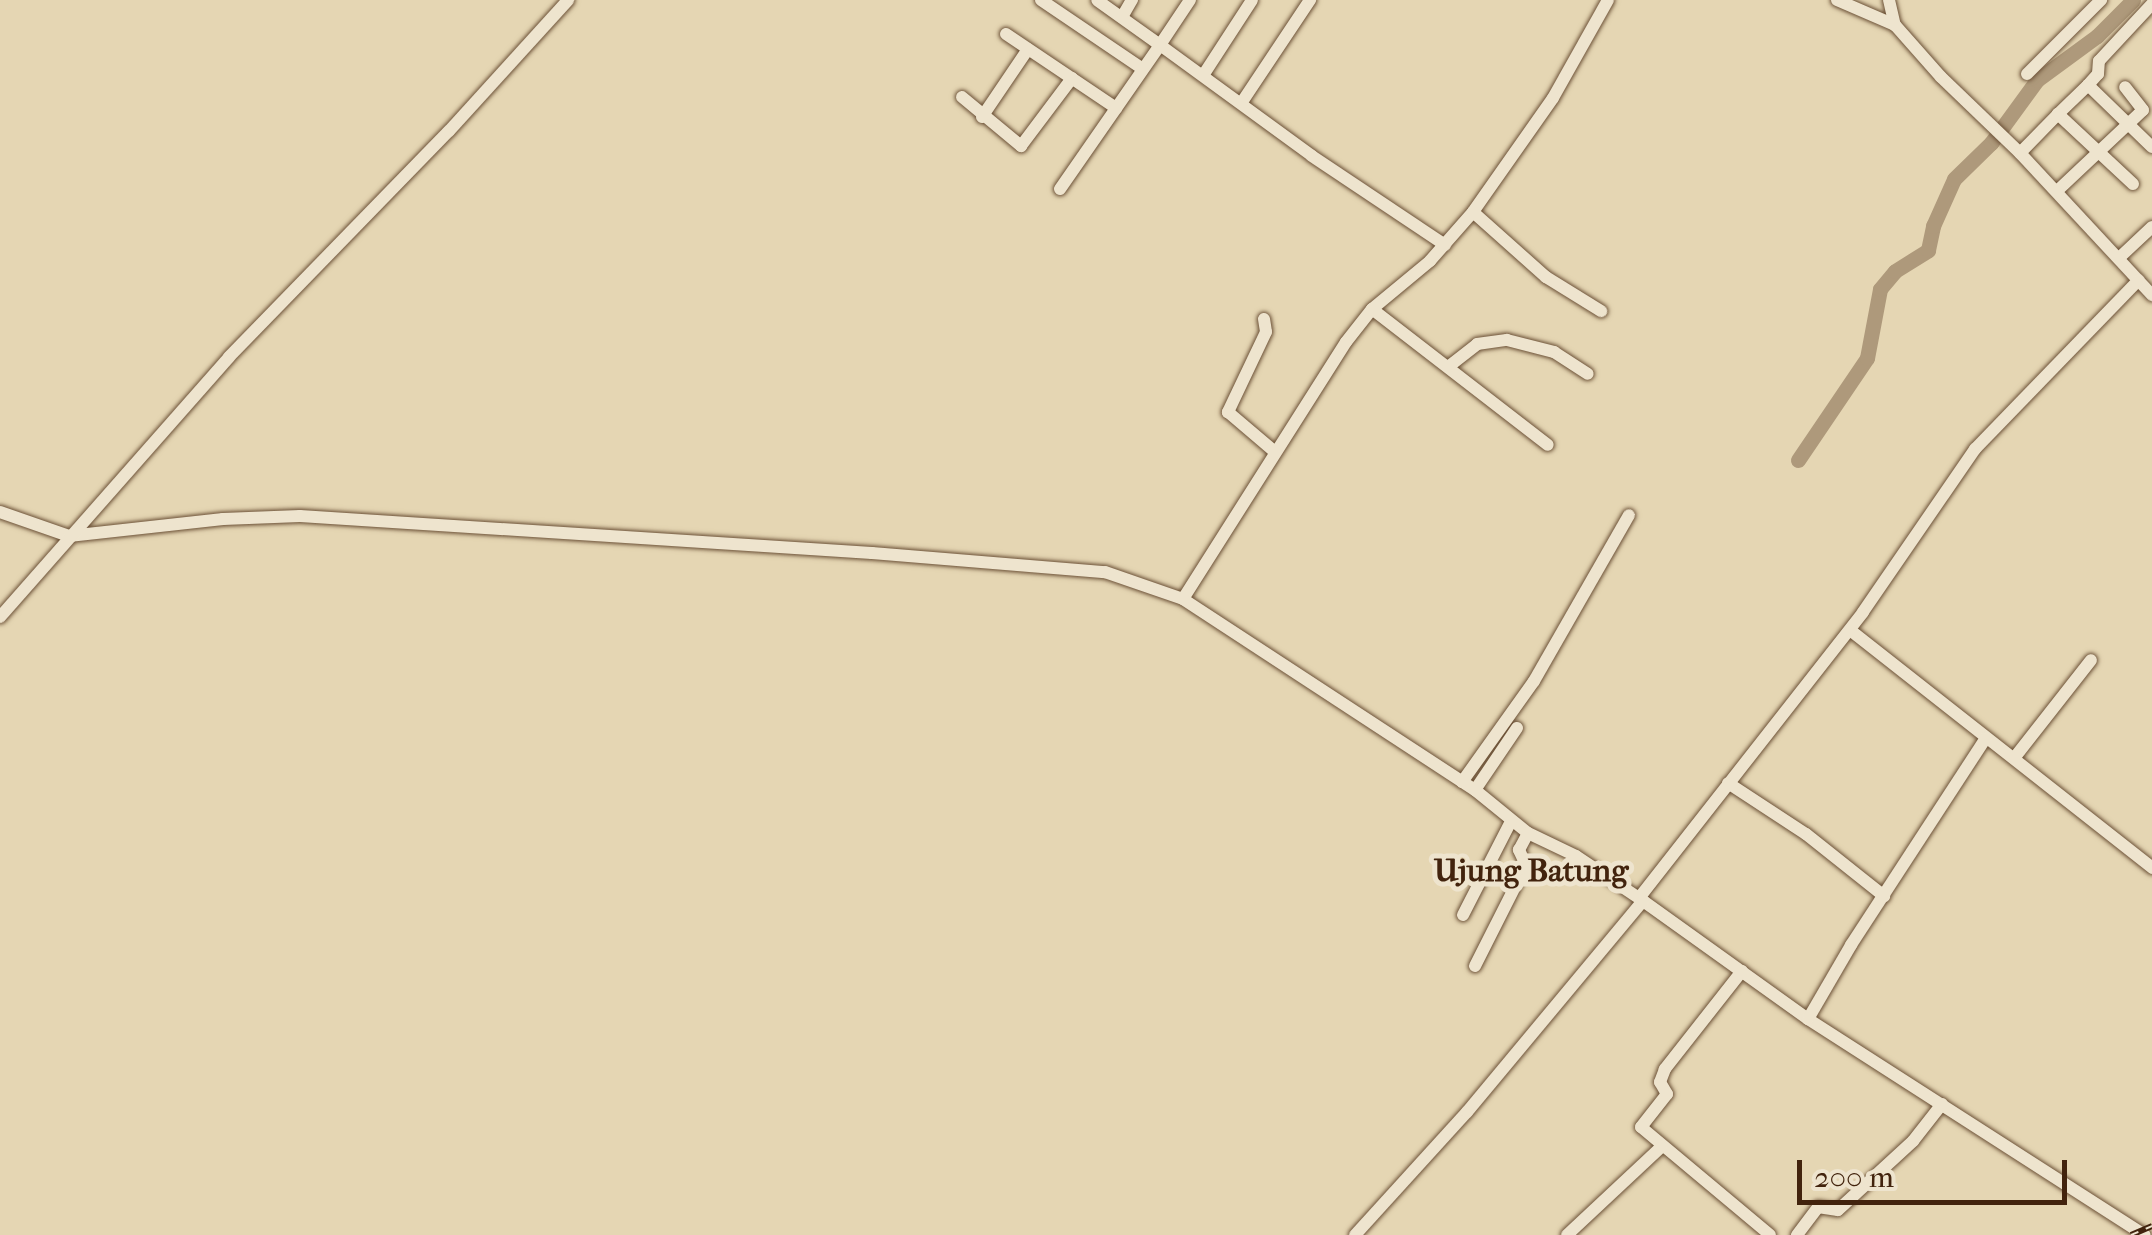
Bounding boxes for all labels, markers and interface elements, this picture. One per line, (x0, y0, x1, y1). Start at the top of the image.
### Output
district label: Ujung Batung (1434, 852, 1628, 890)
scale bar (1802, 1140, 2072, 1202)
text: 200 m (1814, 1160, 1894, 1195)

